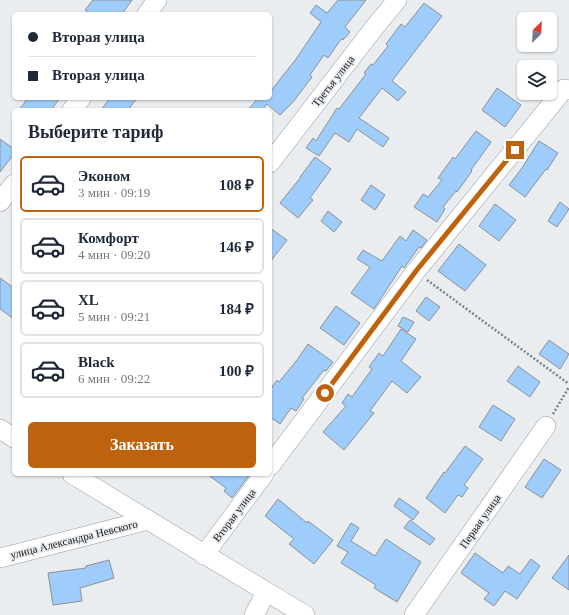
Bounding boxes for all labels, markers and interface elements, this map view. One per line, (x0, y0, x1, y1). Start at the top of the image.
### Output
north arrow (517, 12, 557, 52)
map controls (517, 12, 557, 100)
text: Вторая улица (52, 29, 145, 45)
street label: Третья улица (309, 53, 357, 109)
button: layers (517, 60, 557, 100)
text: Вторая улица (52, 67, 145, 83)
text: Выберите тариф (28, 122, 163, 142)
route end (506, 141, 524, 159)
icon: car (30, 166, 66, 202)
text: Эконом (78, 168, 130, 184)
text: 108 ₽ (219, 177, 254, 193)
text: 3 мин · 09:19 (78, 185, 150, 200)
icon: car (30, 228, 66, 264)
text: Комфорт (78, 230, 139, 246)
text: 146 ₽ (219, 239, 254, 255)
text: 4 мин · 09:20 (78, 247, 150, 262)
icon: car (30, 290, 66, 326)
text: XL (78, 292, 99, 308)
text: 184 ₽ (219, 301, 254, 317)
text: 5 мин · 09:21 (78, 309, 150, 324)
icon: car (30, 352, 66, 388)
text: Black (78, 354, 115, 370)
text: 100 ₽ (219, 363, 254, 379)
text: 6 мин · 09:22 (78, 371, 150, 386)
route start (316, 384, 334, 402)
button: Заказать (28, 422, 256, 468)
street label: Вторая улица (210, 486, 258, 544)
street label: Первая улица (457, 492, 503, 550)
street label: улица Александра Невского (9, 517, 139, 561)

